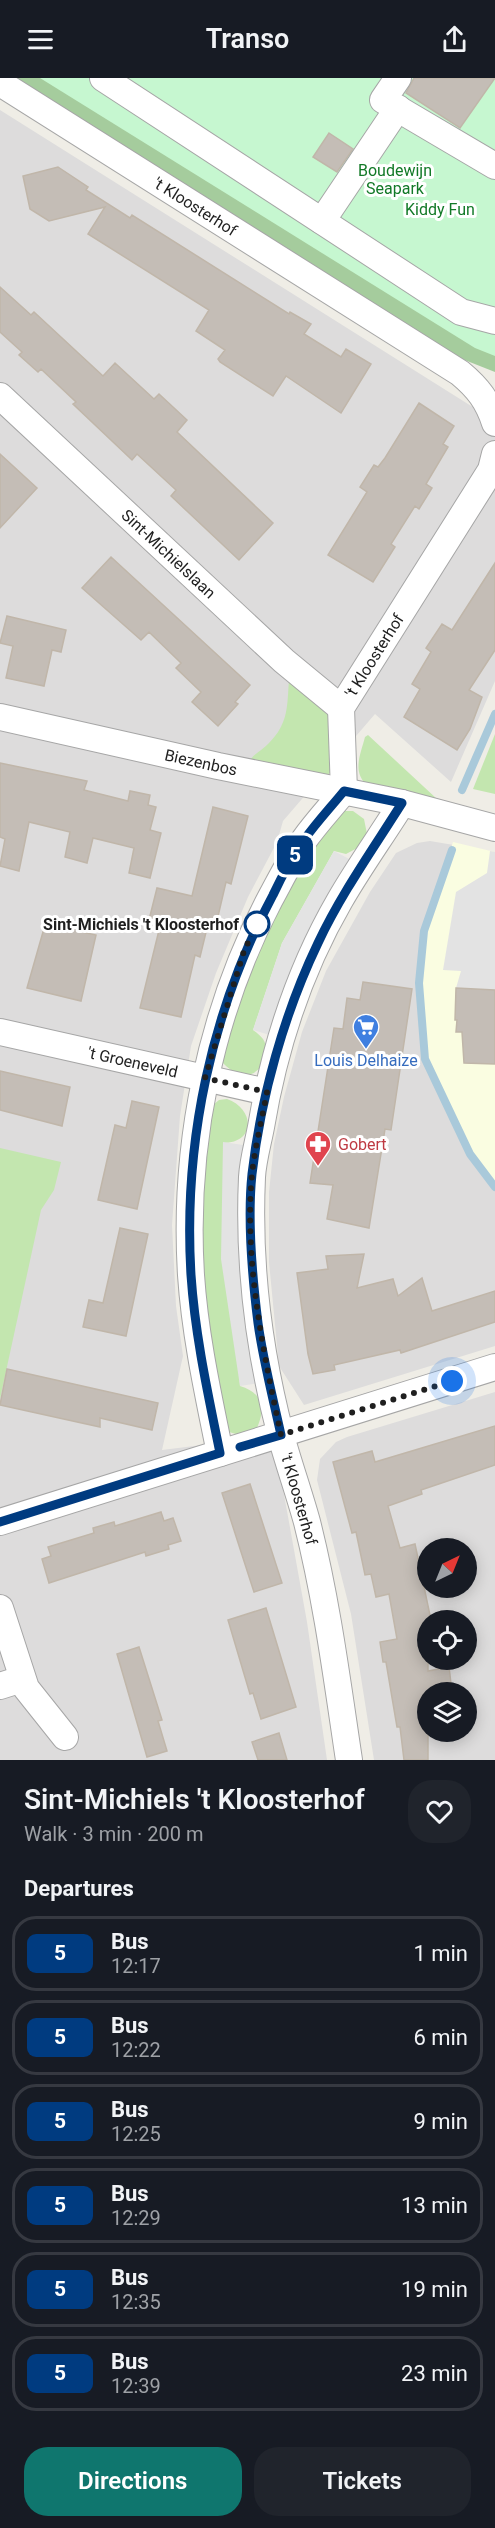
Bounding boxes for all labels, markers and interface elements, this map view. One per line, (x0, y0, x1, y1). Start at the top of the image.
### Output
icon: menu (24, 23, 57, 56)
text: Transo (206, 23, 289, 55)
icon: share (438, 23, 471, 56)
park label: Boudewijn Seapark (358, 161, 432, 198)
street label: 't Kloosterhof (150, 173, 241, 240)
park label: Kiddy Fun (405, 200, 475, 219)
street label: Sint-Michielslaan (118, 505, 220, 602)
street label: 't Kloosterhof (341, 610, 408, 701)
street label: Biezenbos (163, 745, 239, 779)
line badge: 5 (276, 836, 314, 874)
text: 5 (289, 843, 301, 867)
marker: Sint-Michiels 't Kloosterhof (244, 911, 270, 937)
place label: Sint-Michiels 't Kloosterhof (43, 915, 239, 934)
supermarket icon: Louis Delhaize (351, 1012, 381, 1050)
street label: 't Groeneveld (86, 1042, 180, 1081)
place label: Louis Delhaize (314, 1051, 418, 1070)
pharmacy icon: Gobert (303, 1129, 333, 1167)
place label: Gobert (338, 1135, 387, 1154)
your location (437, 1366, 467, 1396)
street label: 't Kloosterhof (277, 1451, 321, 1548)
north arrow (417, 1538, 477, 1598)
map controls (417, 1538, 477, 1742)
button: locate (417, 1610, 477, 1670)
button: layers (417, 1682, 477, 1742)
button: heart (408, 1780, 471, 1843)
text: Sint-Michiels 't Kloosterhof (24, 1783, 365, 1816)
text: Walk · 3 min · 200 m (24, 1822, 203, 1846)
text: Departures (24, 1876, 134, 1901)
text: Bus (111, 1929, 149, 1954)
text: 5 (54, 1941, 66, 1965)
text: 1 min (413, 1941, 468, 1966)
text: 12:17 (111, 1954, 161, 1978)
text: Bus (111, 2013, 149, 2038)
text: 5 (54, 2025, 66, 2049)
text: 6 min (413, 2025, 468, 2050)
text: 12:22 (111, 2038, 161, 2062)
text: Bus (111, 2097, 149, 2122)
text: 5 (54, 2109, 66, 2133)
text: 9 min (413, 2109, 468, 2134)
text: 12:25 (111, 2122, 161, 2146)
text: Bus (111, 2181, 149, 2206)
text: 5 (54, 2193, 66, 2217)
text: 13 min (401, 2193, 468, 2218)
text: 12:29 (111, 2206, 161, 2230)
text: Bus (111, 2265, 149, 2290)
text: 5 (54, 2277, 66, 2301)
text: 19 min (401, 2277, 468, 2302)
text: 12:35 (111, 2290, 161, 2314)
text: Bus (111, 2349, 149, 2374)
text: 5 (54, 2361, 66, 2385)
text: 23 min (401, 2361, 468, 2386)
text: 12:39 (111, 2374, 161, 2398)
button: Directions (24, 2447, 242, 2516)
button: Tickets (254, 2447, 471, 2516)

